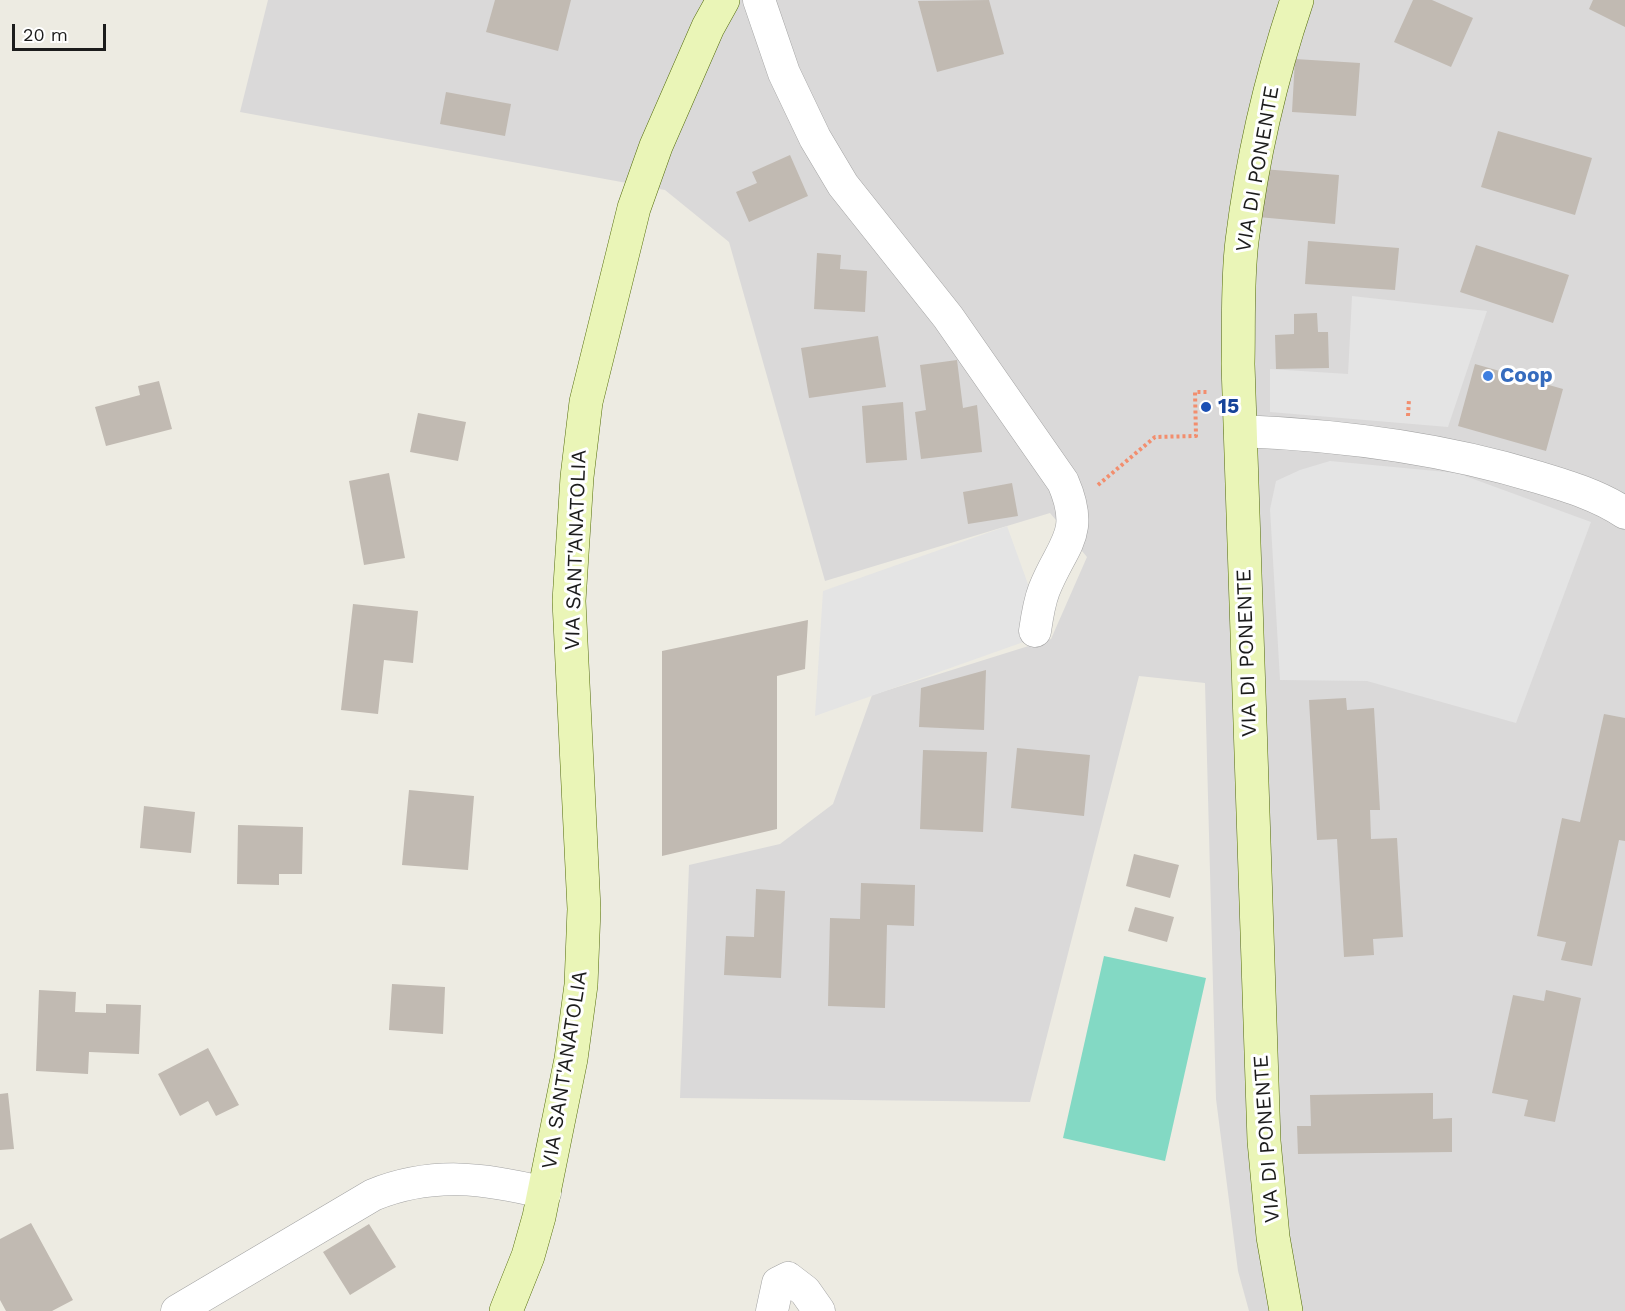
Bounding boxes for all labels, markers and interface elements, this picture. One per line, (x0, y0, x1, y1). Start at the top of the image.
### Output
scale bar (15, 12, 110, 50)
text: 20 m (23, 24, 68, 45)
street label: VIA DI PONENTE (1231, 84, 1285, 254)
place label: Coop (1500, 363, 1553, 389)
marker: Coop (1481, 369, 1495, 383)
place label: 15 (1218, 394, 1239, 420)
marker: 15 (1199, 400, 1213, 414)
street label: VIA SANT'ANATOLIA (560, 449, 592, 651)
street label: VIA DI PONENTE (1231, 569, 1263, 737)
street label: VIA SANT'ANATOLIA (537, 969, 593, 1171)
street label: VIA DI PONENTE (1249, 1054, 1285, 1224)

